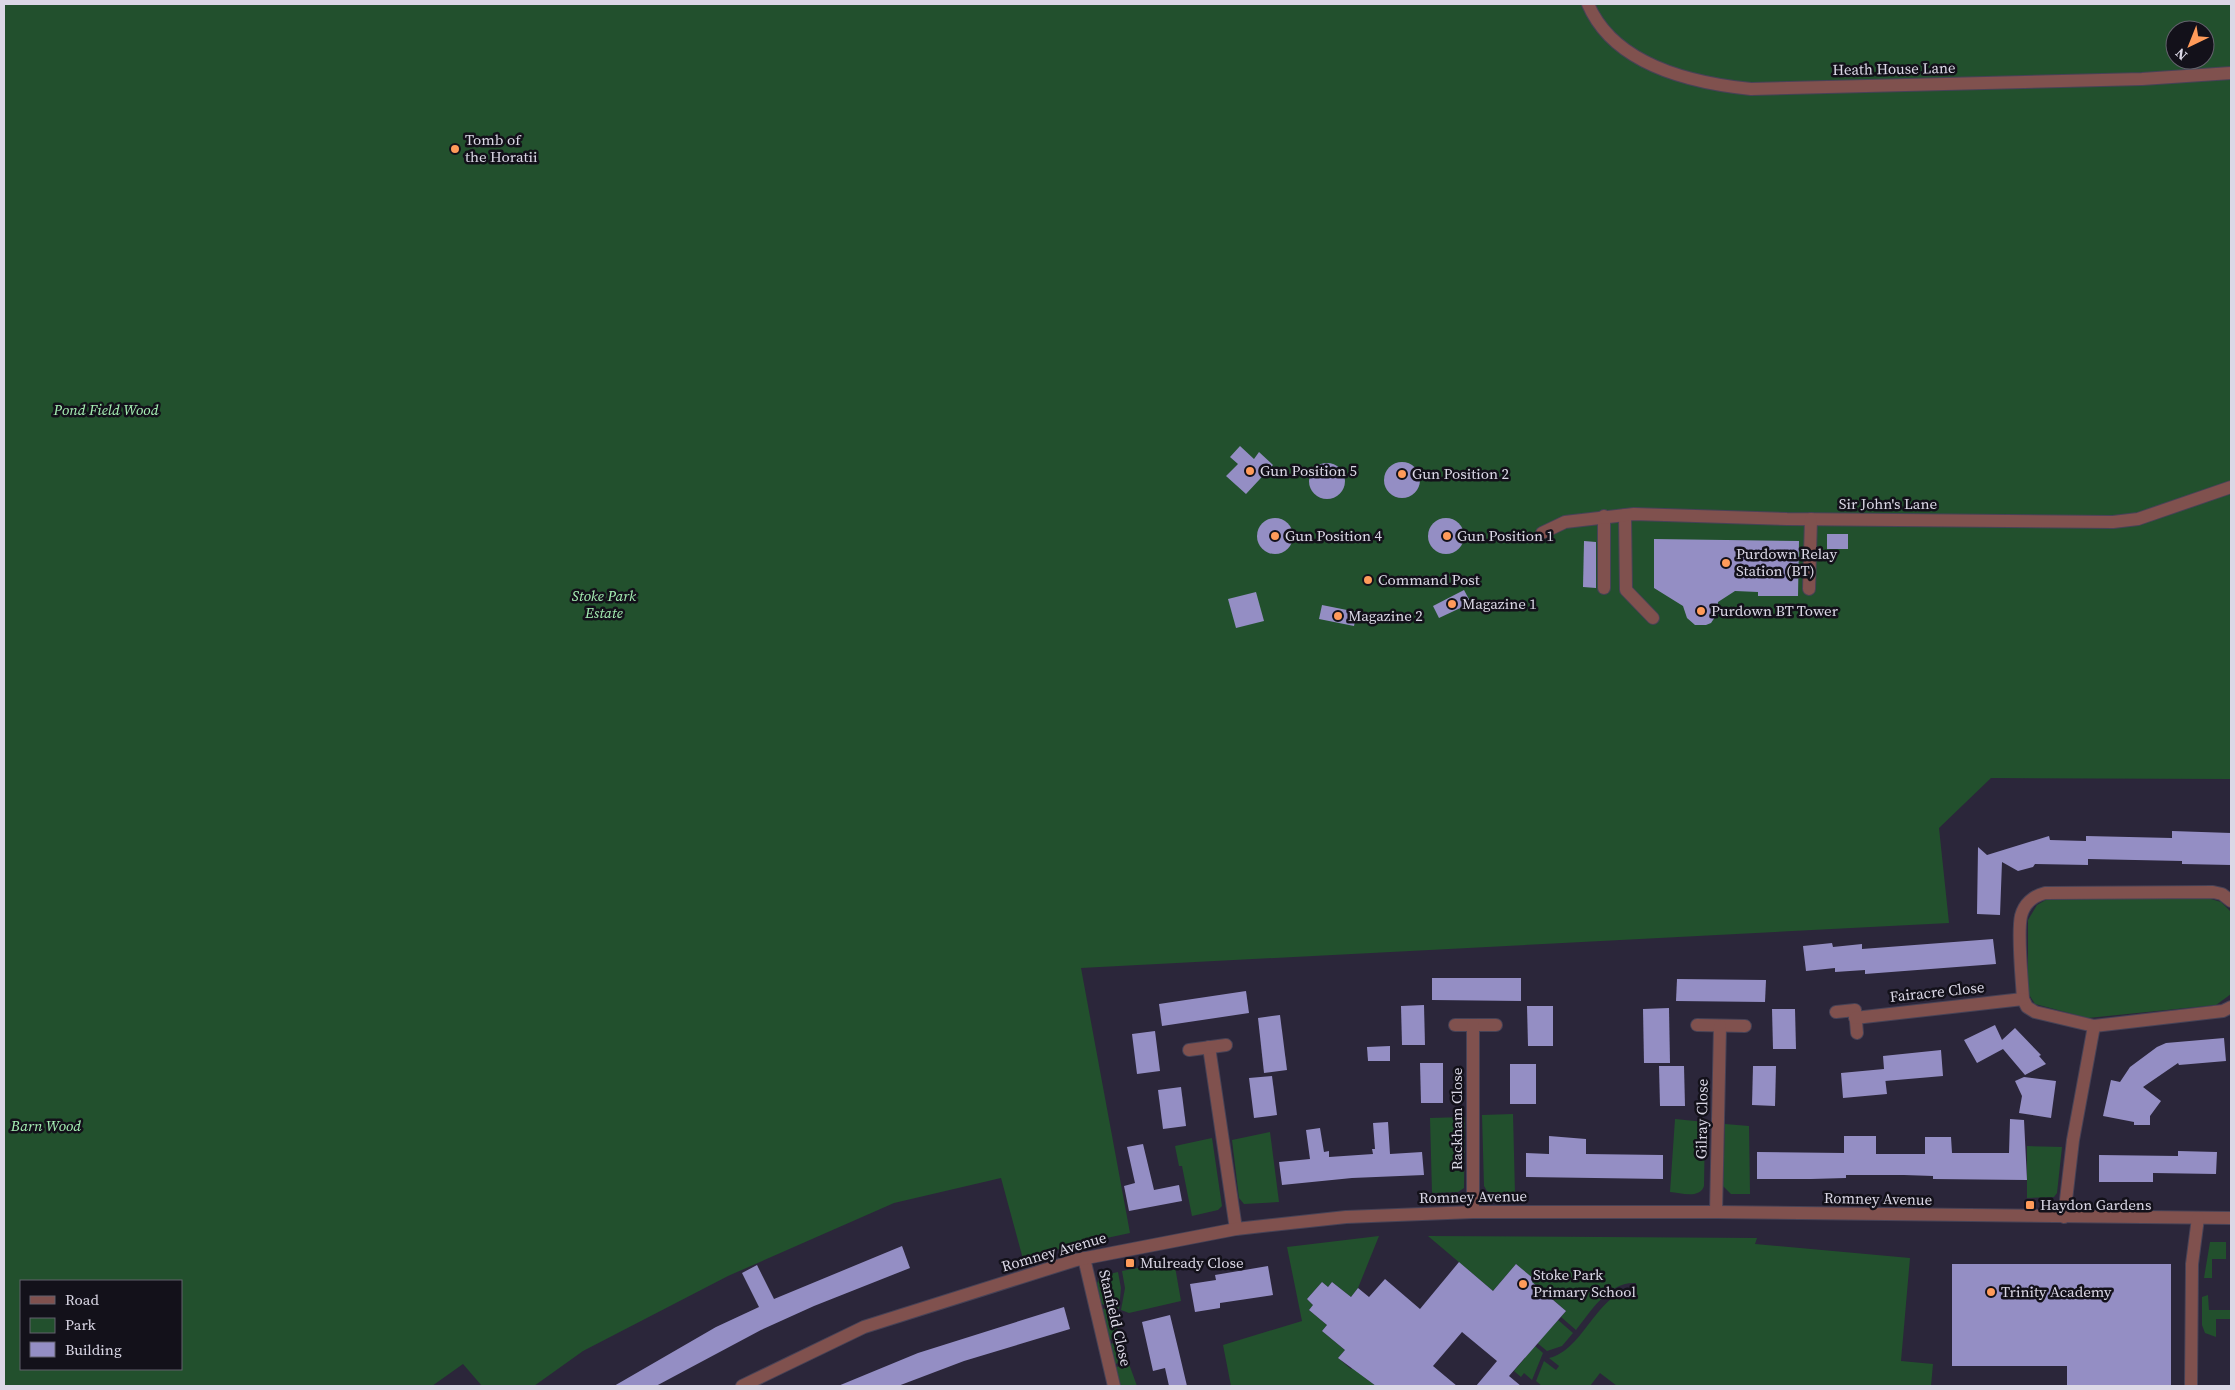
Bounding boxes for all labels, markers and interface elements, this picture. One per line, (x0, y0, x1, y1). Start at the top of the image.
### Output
north arrow (2165, 20, 2215, 70)
text: N (2171, 44, 2192, 65)
street label: Heath House Lane (1832, 57, 1956, 80)
place label: Tomb of the Horatii (465, 129, 537, 167)
marker: Tomb of the Horatii (449, 143, 461, 155)
park label: Pond Field Wood (52, 399, 159, 420)
place label: Gun Position 5 (1260, 460, 1357, 481)
place label: Gun Position 2 (1412, 463, 1509, 484)
marker: Gun Position 5 (1244, 465, 1256, 477)
marker: Gun Position 2 (1396, 468, 1408, 480)
street label: Sir John's Lane (1839, 493, 1937, 514)
place label: Gun Position 4 (1285, 525, 1382, 546)
place label: Gun Position 1 (1457, 525, 1554, 546)
marker: Gun Position 4 (1269, 530, 1281, 542)
marker: Gun Position 1 (1441, 530, 1453, 542)
place label: Purdown Relay Station (BT) (1736, 543, 1837, 581)
marker: Purdown Relay Station (BT) (1720, 557, 1732, 569)
place label: Command Post (1378, 569, 1480, 590)
marker: Command Post (1362, 574, 1374, 586)
park label: Stoke Park Estate (572, 585, 637, 623)
place label: Magazine 1 (1462, 593, 1537, 614)
marker: Magazine 1 (1446, 598, 1458, 610)
place label: Purdown BT Tower (1711, 600, 1839, 621)
place label: Magazine 2 (1348, 605, 1423, 626)
marker: Purdown BT Tower (1695, 605, 1707, 617)
marker: Magazine 2 (1332, 610, 1344, 622)
street label: Fairacre Close (1889, 976, 1986, 1007)
street label: Rackham Close (1446, 1067, 1467, 1170)
street label: Gilray Close (1690, 1078, 1713, 1159)
park label: Barn Wood (10, 1115, 81, 1136)
street label: Romney Avenue (1419, 1185, 1528, 1208)
street label: Romney Avenue (1824, 1187, 1933, 1210)
place label: Haydon Gardens (2040, 1194, 2151, 1215)
marker: Haydon Gardens (2024, 1199, 2036, 1211)
street label: Romney Avenue (999, 1226, 1109, 1277)
place label: Mulready Close (1140, 1252, 1244, 1273)
marker: Mulready Close (1124, 1257, 1136, 1269)
place label: Stoke Park Primary School (1533, 1264, 1636, 1302)
street label: Stanfield Close (1094, 1268, 1137, 1369)
marker: Stoke Park Primary School (1517, 1278, 1529, 1290)
legend (20, 1280, 182, 1370)
place label: Trinity Academy (2001, 1281, 2112, 1302)
marker: Trinity Academy (1985, 1286, 1997, 1298)
text: Road (65, 1289, 99, 1310)
text: Park (65, 1314, 97, 1335)
text: Building (65, 1339, 122, 1360)

